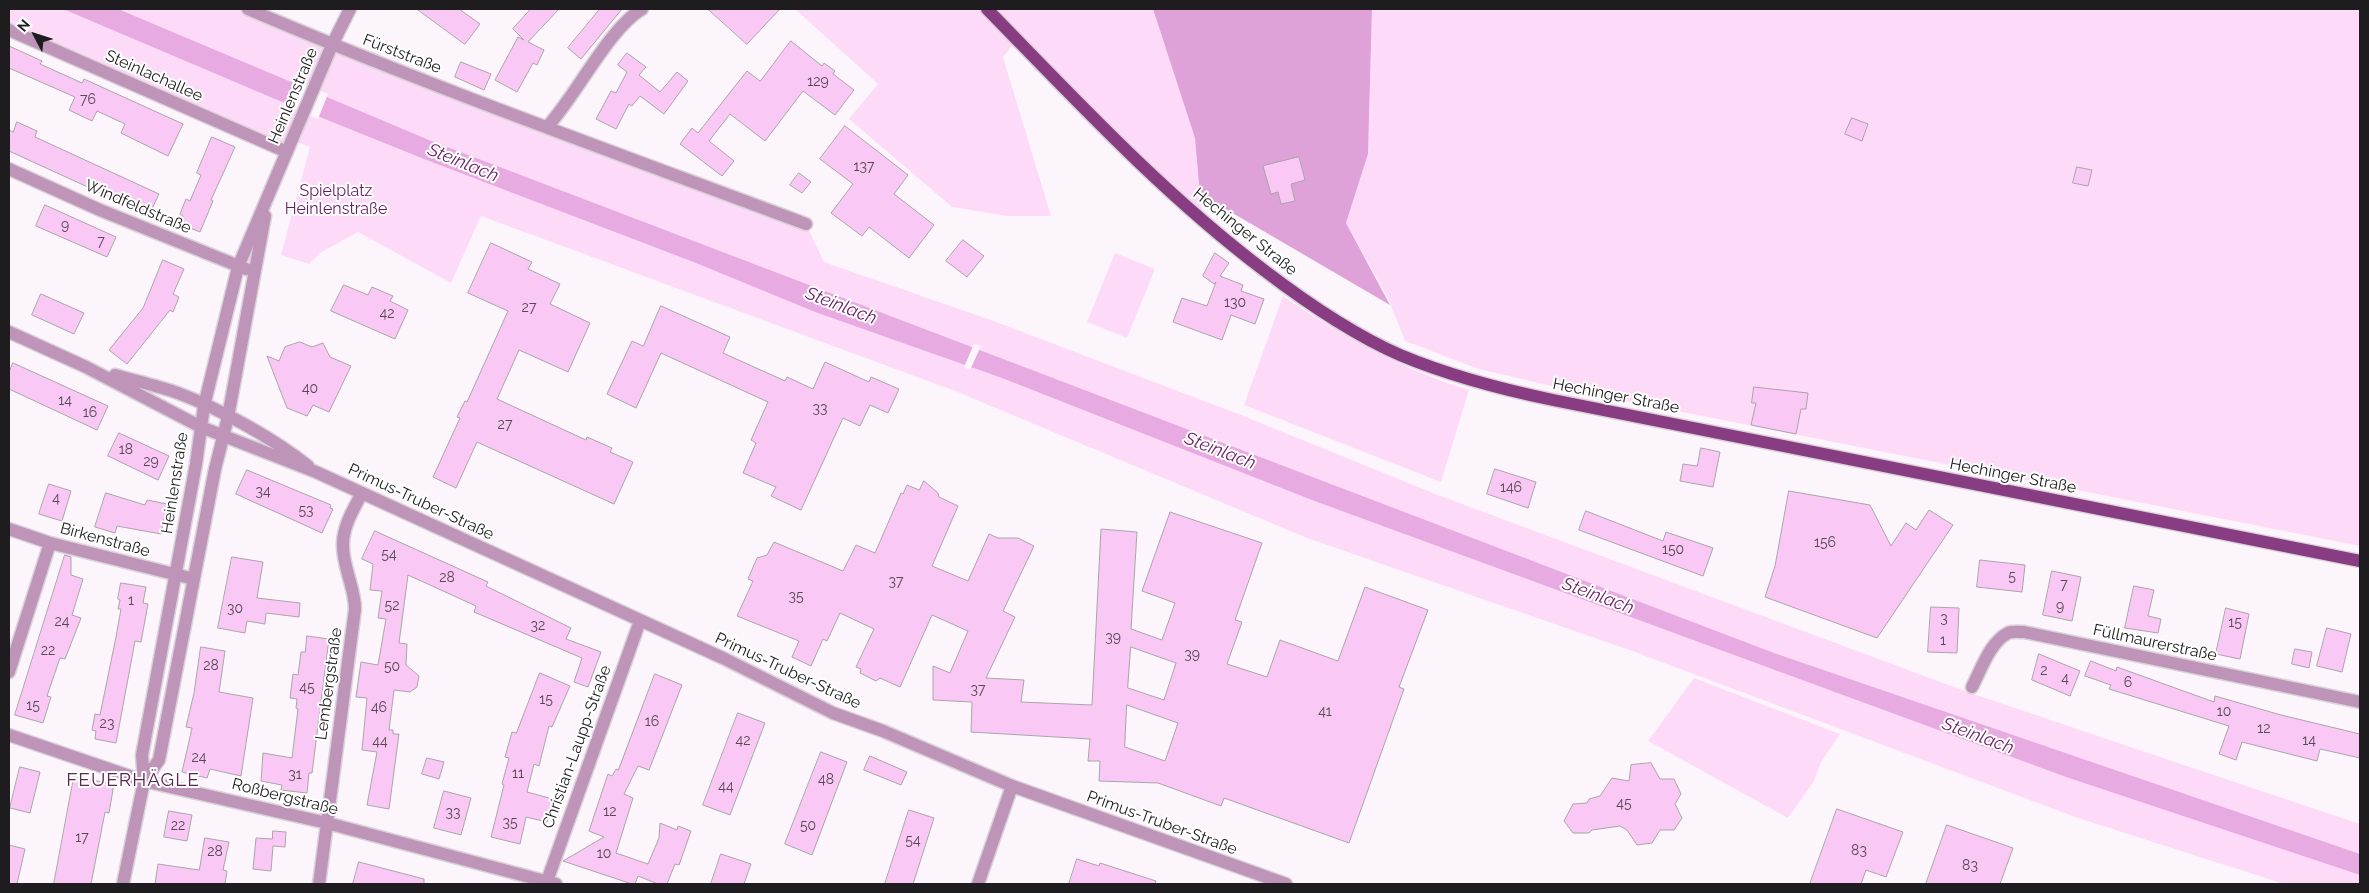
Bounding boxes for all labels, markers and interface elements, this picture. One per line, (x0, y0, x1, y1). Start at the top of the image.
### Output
north arrow (10, 10, 60, 60)
text: N (14, 16, 33, 35)
street label: Fürststraße (360, 30, 444, 78)
street label: Heinlenstraße (264, 45, 322, 147)
street label: Steinlachallee (102, 46, 206, 106)
house number: 129 (807, 74, 829, 90)
house number: 76 (80, 92, 96, 108)
water label: Steinlach (424, 139, 502, 187)
house number: 137 (854, 159, 874, 175)
street label: Windfeldstraße (82, 176, 194, 238)
park label: Spielplatz Heinlenstraße (285, 181, 387, 219)
street label: Hechinger Straße (1189, 184, 1301, 280)
house number: 9 (61, 218, 69, 234)
house number: 7 (97, 234, 105, 250)
water label: Steinlach (802, 283, 880, 329)
house number: 130 (1224, 295, 1246, 311)
house number: 27 (522, 300, 536, 316)
house number: 42 (380, 306, 394, 322)
street label: Hechinger Straße (1551, 374, 1681, 418)
house number: 40 (302, 381, 318, 397)
house number: 14 (58, 393, 72, 409)
house number: 33 (813, 401, 827, 417)
house number: 16 (83, 405, 97, 421)
house number: 27 (498, 417, 512, 433)
water label: Steinlach (1181, 428, 1259, 474)
street label: Heinlenstraße (157, 431, 193, 535)
house number: 18 (119, 442, 133, 458)
house number: 29 (143, 454, 159, 470)
street label: Hechinger Straße (1948, 454, 2078, 498)
street label: Primus-Truber-Straße (345, 460, 497, 544)
house number: 146 (1500, 480, 1522, 496)
house number: 34 (255, 484, 271, 500)
house number: 4 (52, 491, 60, 507)
house number: 53 (298, 503, 314, 519)
street label: Birkenstraße (58, 519, 152, 561)
house number: 156 (1814, 535, 1836, 551)
house number: 150 (1662, 542, 1684, 558)
house number: 54 (381, 547, 397, 563)
house number: 5 (2008, 569, 2016, 585)
house number: 28 (439, 570, 455, 586)
water label: Steinlach (1559, 573, 1637, 619)
house number: 37 (889, 574, 903, 590)
house number: 7 (2060, 577, 2068, 593)
house number: 35 (788, 589, 804, 605)
house number: 1 (128, 593, 134, 609)
house number: 52 (385, 598, 399, 614)
house number: 9 (2056, 599, 2064, 615)
house number: 30 (227, 601, 243, 617)
house number: 3 (1940, 611, 1948, 627)
house number: 24 (55, 614, 69, 630)
house number: 15 (2228, 615, 2242, 631)
house number: 32 (531, 618, 545, 634)
street label: Füllmaurerstraße (2091, 621, 2219, 665)
street label: Lembergstraße (312, 627, 346, 741)
street label: Primus-Truber-Straße (712, 629, 864, 713)
house number: 39 (1105, 630, 1121, 646)
house number: 1 (1940, 633, 1946, 649)
house number: 22 (41, 643, 55, 659)
house number: 39 (1184, 647, 1200, 663)
house number: 28 (203, 658, 219, 674)
house number: 50 (384, 659, 400, 675)
street label: Christian-Laupp-Straße (539, 663, 615, 831)
house number: 2 (2040, 663, 2048, 679)
house number: 4 (2061, 671, 2069, 687)
house number: 6 (2124, 675, 2132, 691)
house number: 45 (299, 680, 315, 696)
house number: 37 (971, 682, 985, 698)
house number: 15 (539, 692, 553, 708)
house number: 15 (26, 698, 40, 714)
house number: 46 (371, 700, 387, 716)
house number: 41 (1318, 704, 1332, 720)
house number: 10 (2217, 704, 2231, 720)
water label: Steinlach (1939, 713, 2017, 759)
house number: 16 (645, 714, 659, 730)
house number: 23 (100, 716, 114, 732)
house number: 12 (2257, 721, 2271, 737)
house number: 42 (736, 733, 750, 749)
house number: 14 (2302, 733, 2316, 749)
house number: 44 (372, 734, 388, 750)
house number: 24 (192, 750, 206, 766)
house number: 11 (512, 766, 524, 782)
house number: 31 (288, 767, 302, 783)
district label: FEUERHÄGLE (65, 769, 201, 791)
house number: 48 (818, 772, 834, 788)
street label: Roßbergstraße (230, 775, 340, 819)
house number: 44 (718, 779, 734, 795)
street label: Primus-Truber-Straße (1084, 787, 1240, 859)
house number: 45 (1616, 796, 1632, 812)
house number: 12 (603, 804, 617, 820)
house number: 33 (446, 805, 460, 821)
house number: 35 (502, 815, 518, 831)
house number: 22 (171, 818, 185, 834)
house number: 50 (800, 818, 816, 834)
house number: 17 (75, 830, 89, 846)
house number: 54 (905, 833, 921, 849)
house number: 83 (1851, 843, 1867, 859)
house number: 28 (207, 844, 223, 860)
house number: 10 (597, 846, 611, 862)
house number: 83 (1962, 858, 1978, 874)

